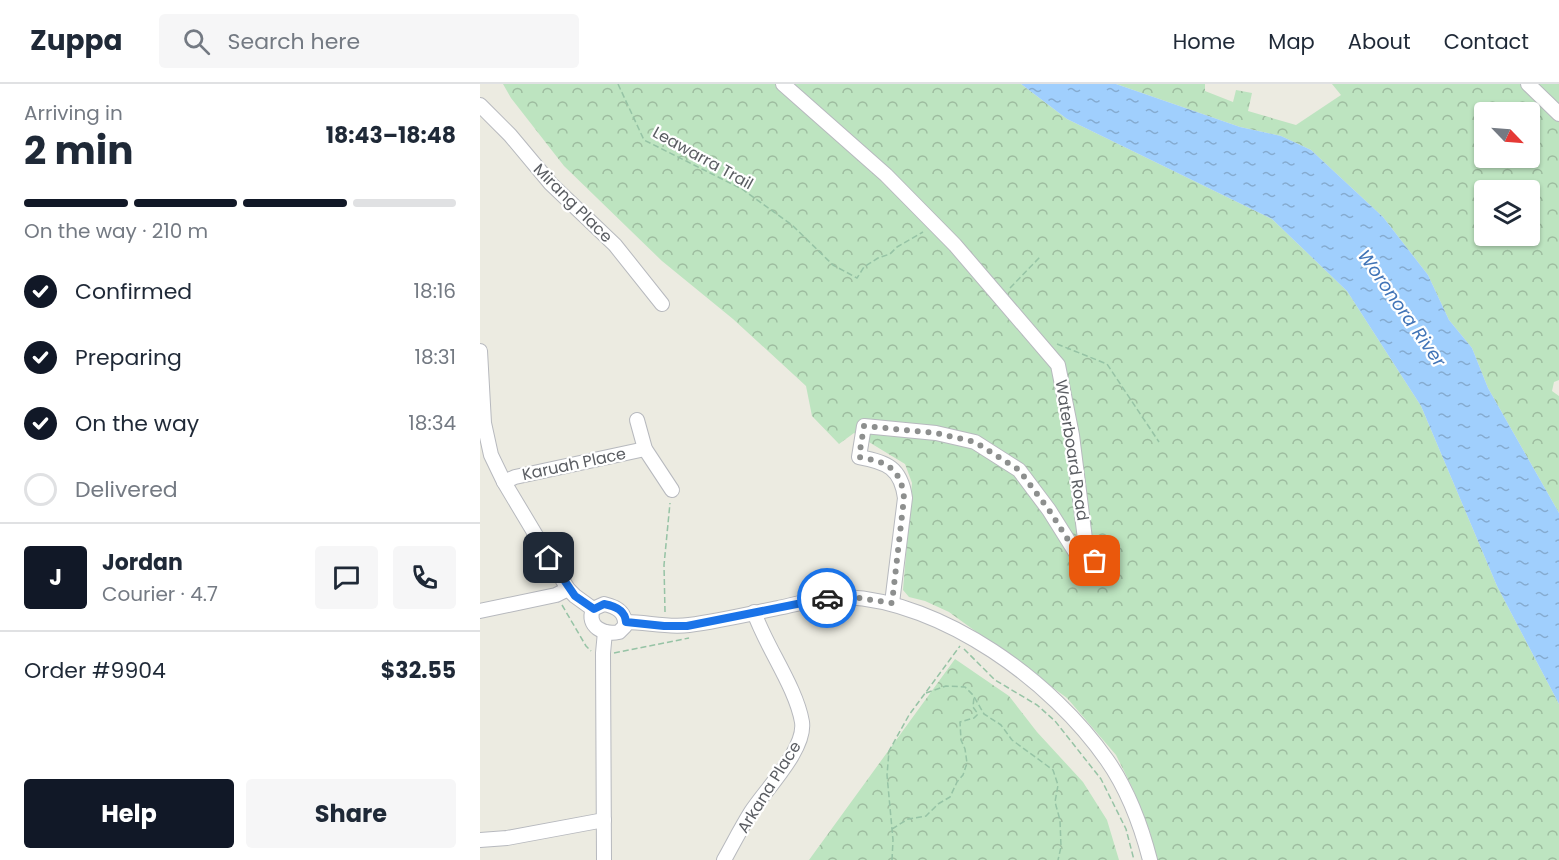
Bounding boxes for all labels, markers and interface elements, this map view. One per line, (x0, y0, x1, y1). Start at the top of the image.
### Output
search box (159, 14, 579, 68)
text: Zuppa (30, 21, 123, 60)
icon: search (180, 25, 213, 58)
text: Search here (228, 26, 360, 57)
text: Home (1173, 27, 1235, 56)
text: Map (1268, 27, 1315, 56)
text: About (1348, 27, 1411, 56)
text: Contact (1444, 27, 1529, 56)
text: Arriving in (24, 99, 123, 127)
north arrow (1474, 102, 1540, 168)
map controls (1474, 102, 1540, 246)
text: 18:43–18:48 (326, 120, 456, 151)
street label: Leawarra Trail (648, 121, 758, 195)
text: 2 min (24, 123, 134, 178)
street label: Mirang Place (528, 158, 618, 248)
button: layers (1474, 180, 1540, 246)
text: On the way · 210 m (24, 217, 208, 245)
water label: Woronora River (1352, 244, 1453, 373)
icon: check (24, 275, 57, 308)
text: Confirmed (75, 276, 192, 307)
text: 18:16 (414, 277, 456, 305)
icon: check (24, 341, 57, 374)
text: Preparing (75, 342, 182, 373)
text: 18:31 (415, 343, 456, 371)
street label: Waterboard Road (1049, 378, 1095, 522)
icon: check (24, 407, 57, 440)
text: On the way (75, 408, 199, 439)
text: 18:34 (408, 409, 456, 437)
street label: Karuah Place (520, 442, 628, 486)
text: Delivered (75, 474, 178, 505)
pin (523, 532, 574, 583)
pin (1069, 535, 1120, 586)
icon: home (532, 541, 565, 574)
icon: bag (1078, 544, 1111, 577)
button: chat (315, 546, 378, 609)
button: phone (393, 546, 456, 609)
text: Jordan (102, 547, 183, 578)
text: J (49, 562, 62, 593)
courier (797, 568, 857, 628)
text: Courier · 4.7 (102, 580, 218, 608)
icon: car (811, 582, 844, 615)
text: Order #9904 (24, 655, 166, 686)
text: $32.55 (381, 655, 456, 686)
street label: Arkana Place (731, 736, 807, 838)
button: Help (24, 779, 234, 848)
button: Share (246, 779, 456, 848)

